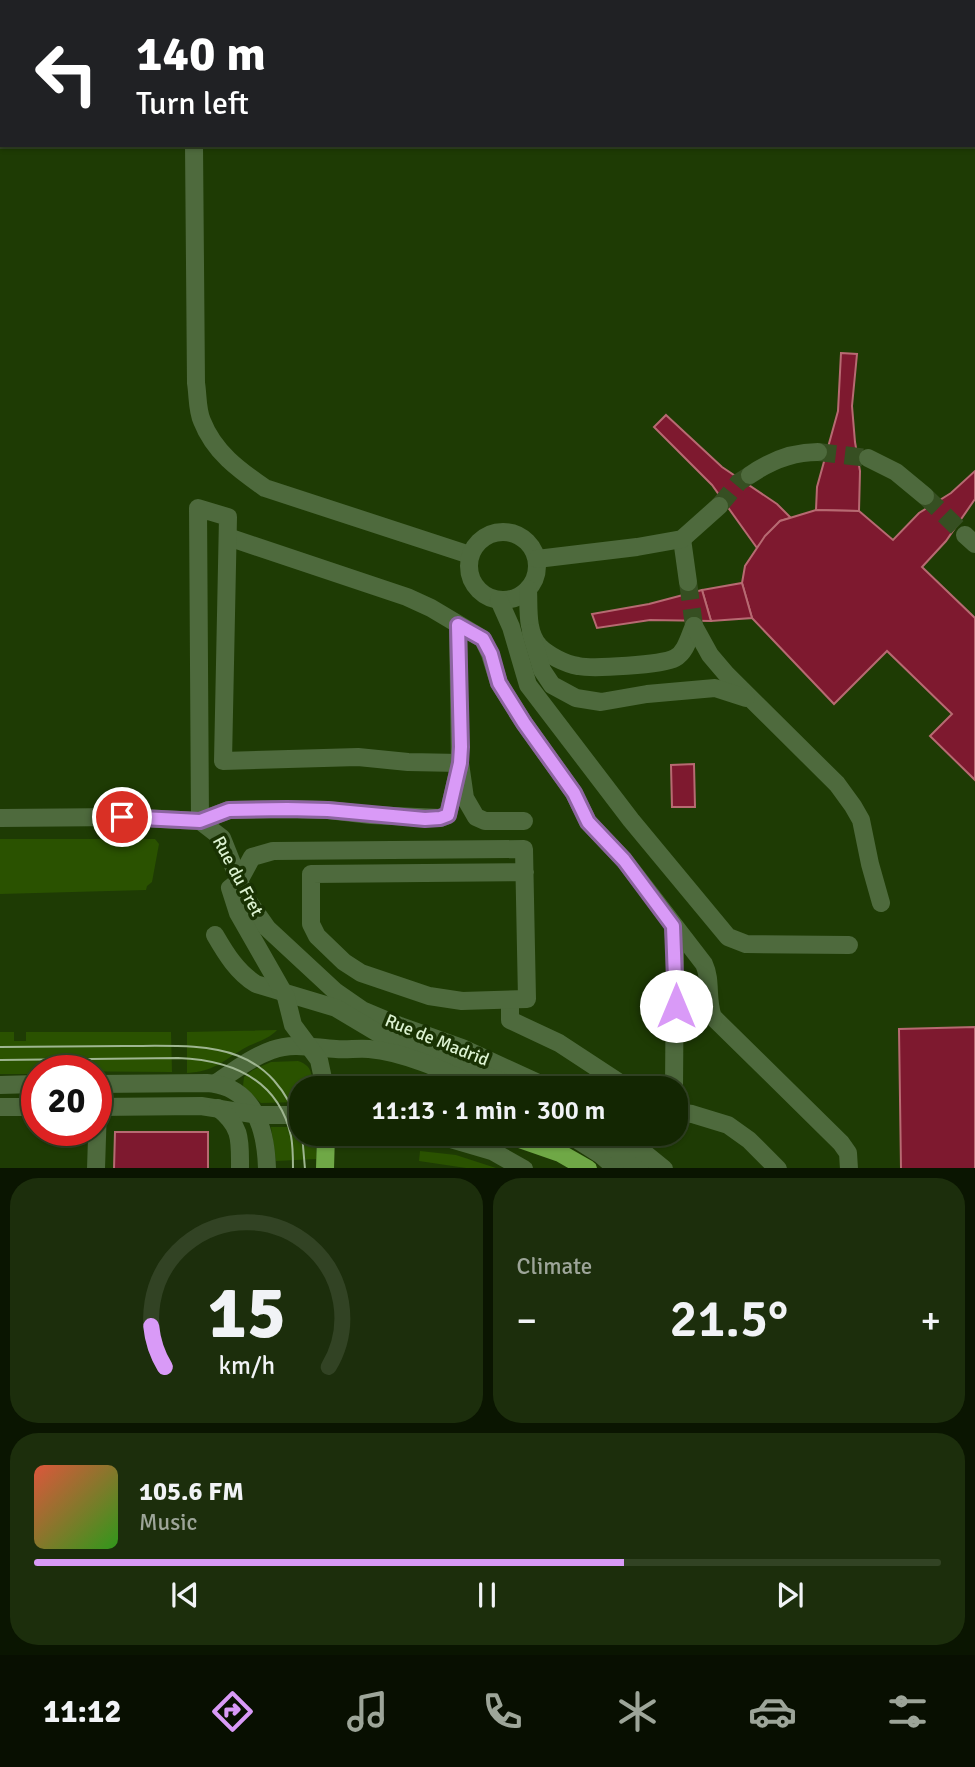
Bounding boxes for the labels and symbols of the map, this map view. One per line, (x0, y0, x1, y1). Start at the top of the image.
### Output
pin (92, 787, 152, 847)
street label: Rue du Fret (208, 832, 268, 920)
position arrow (639, 969, 713, 1043)
street label: Rue de Madrid (382, 1009, 492, 1071)
speed limit sign: 20 (21, 1055, 112, 1146)

